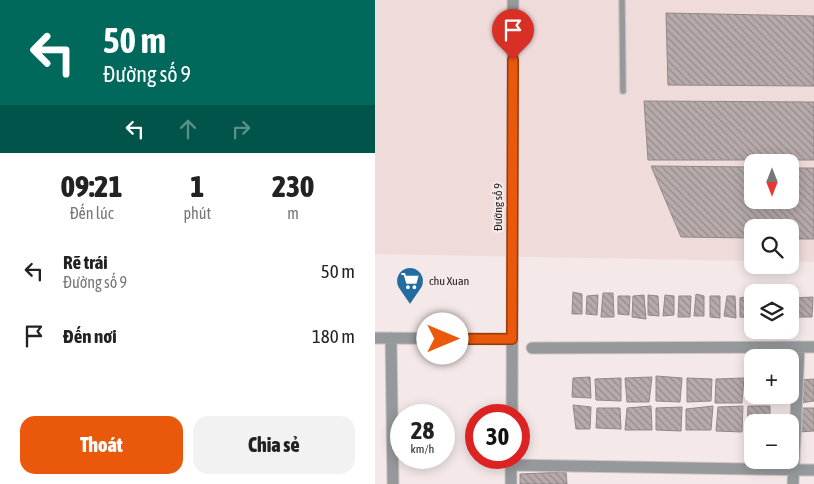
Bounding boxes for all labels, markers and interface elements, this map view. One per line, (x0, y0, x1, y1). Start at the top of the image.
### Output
pin (492, 9, 534, 60)
icon: arrive (499, 16, 527, 44)
icon: left (20, 20, 85, 85)
text: 50 m (103, 20, 166, 60)
text: Đường số 9 (103, 61, 191, 87)
icon: left (121, 115, 149, 143)
icon: ahead (174, 115, 202, 143)
icon: right (227, 115, 255, 143)
north arrow (744, 154, 799, 209)
map controls (744, 154, 799, 469)
text: 09:21 (61, 169, 123, 203)
text: 1 (190, 169, 204, 203)
text: 230 (272, 169, 314, 203)
street label: Đường số 9 (491, 183, 505, 231)
text: Đến lúc (70, 204, 114, 222)
text: phút (183, 204, 211, 222)
text: m (287, 204, 299, 222)
button: search (744, 219, 799, 274)
text: Rẽ trái (63, 251, 108, 273)
icon: left (20, 257, 48, 285)
text: 50 m (321, 260, 355, 282)
supermarket icon: chu Xuan (395, 266, 425, 305)
text: Đường số 9 (63, 273, 127, 291)
place label: chu Xuan (429, 274, 469, 288)
button: layers (744, 284, 799, 339)
position arrow (416, 312, 468, 364)
icon: arrive (20, 322, 48, 350)
text: Đến nơi (63, 325, 117, 347)
text: 180 m (312, 325, 355, 347)
button: + (744, 349, 799, 404)
speed limit sign: 30 (465, 404, 530, 469)
button: − (744, 414, 799, 469)
button: Thoát (20, 416, 183, 474)
button: Chia sẻ (193, 416, 355, 474)
text: 28 (411, 416, 434, 444)
text: km/h (411, 442, 434, 456)

